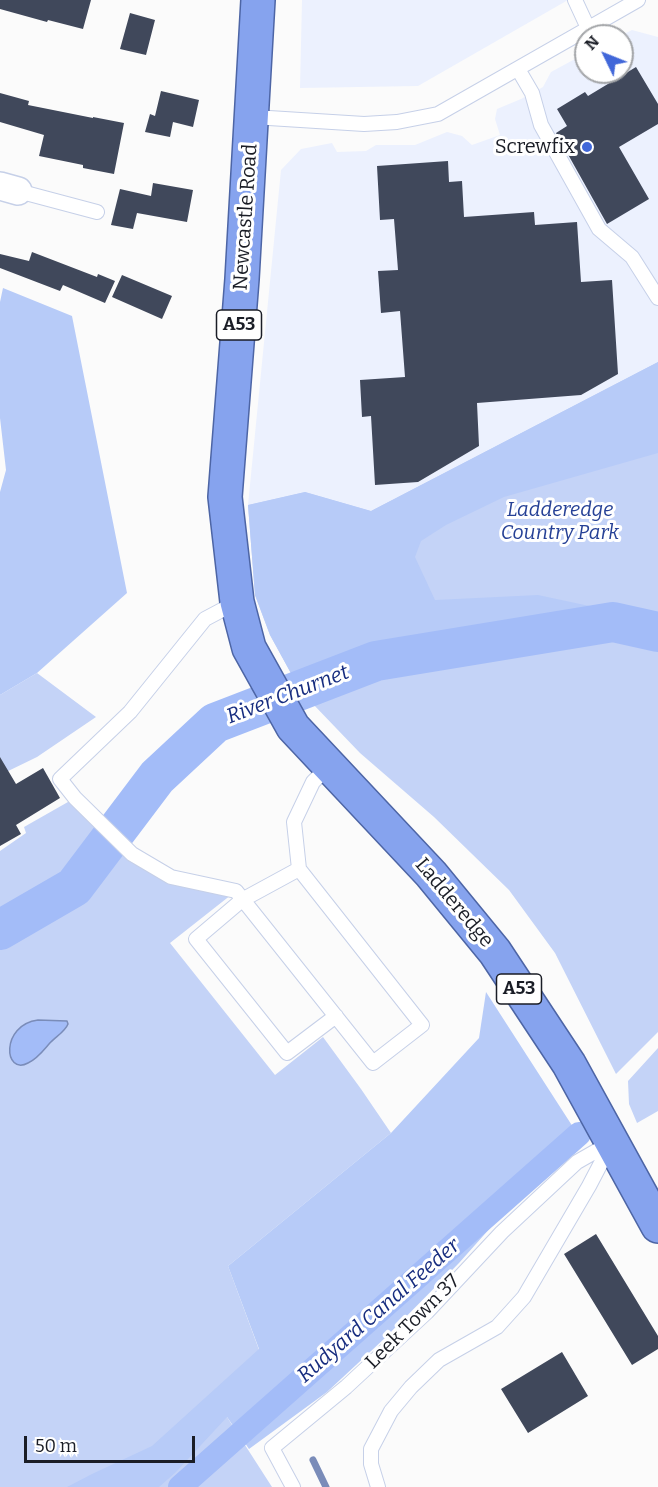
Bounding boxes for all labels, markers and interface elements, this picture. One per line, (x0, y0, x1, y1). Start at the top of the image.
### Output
north arrow (574, 24, 634, 84)
text: N (581, 32, 603, 54)
place label: Screwfix (495, 135, 575, 159)
marker: Screwfix (580, 140, 594, 154)
street label: Newcastle Road (229, 143, 263, 291)
road number: A53 (216, 310, 262, 340)
park label: Ladderedge Country Park (501, 498, 619, 545)
water label: River Churnet (223, 660, 353, 730)
street label: Ladderedge (410, 853, 498, 953)
road number: A53 (496, 974, 542, 1004)
water label: Rudyard Canal Feeder (293, 1234, 465, 1388)
street label: Leek Town 37 (361, 1270, 465, 1374)
scale bar (27, 1424, 198, 1462)
text: 50 m (35, 1435, 77, 1457)

